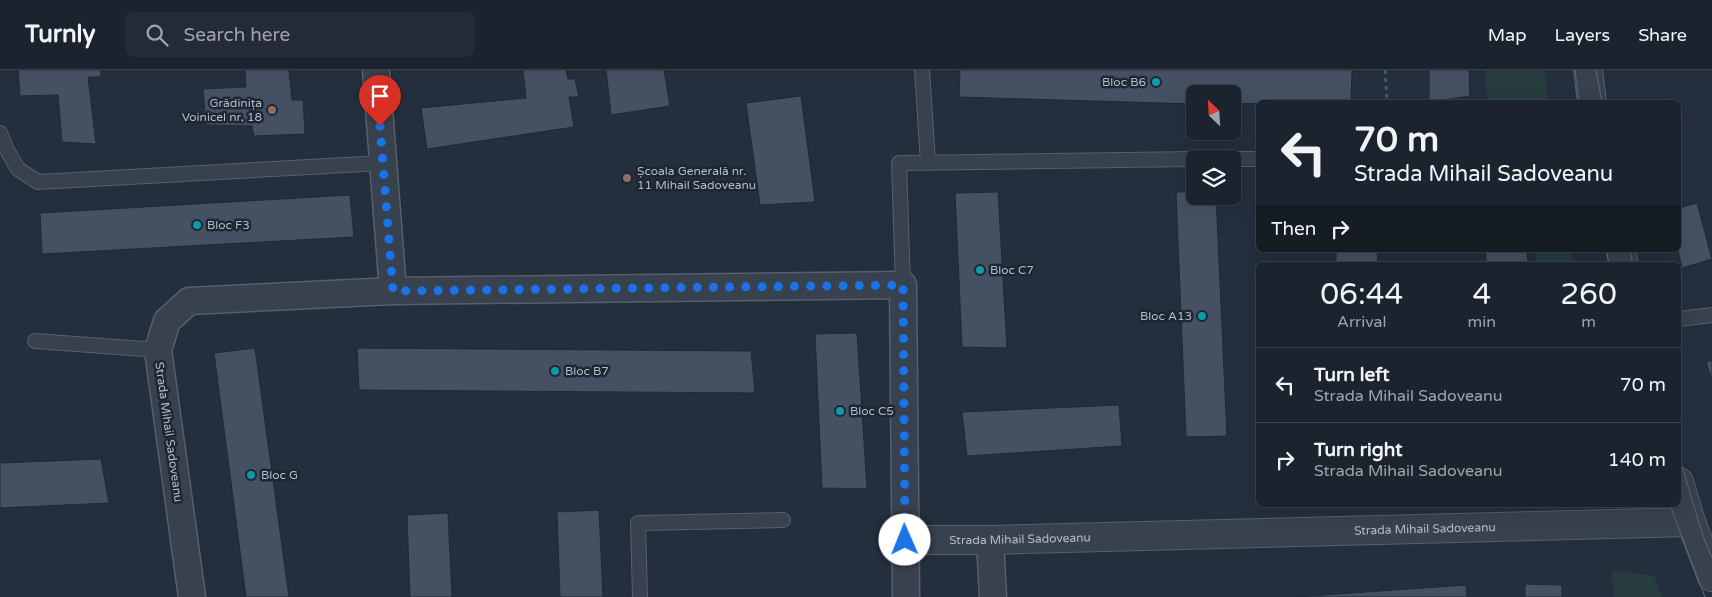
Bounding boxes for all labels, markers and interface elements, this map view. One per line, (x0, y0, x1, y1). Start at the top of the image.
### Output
search box (125, 12, 475, 57)
text: Turnly (25, 20, 95, 49)
icon: search (143, 21, 171, 49)
text: Search here (183, 24, 290, 46)
text: Map (1488, 24, 1527, 46)
text: Layers (1555, 24, 1610, 46)
text: Share (1638, 24, 1687, 46)
pin (359, 75, 401, 126)
place label: Bloc B6 (1102, 75, 1146, 89)
marker: Bloc B6 (1150, 76, 1162, 88)
icon: arrive (366, 82, 394, 110)
north arrow (1186, 85, 1241, 140)
map controls (1186, 85, 1241, 205)
place label: Grădinița Voinicel nr. 18 (182, 96, 262, 124)
marker: Grădinița Voinicel nr. 18 (266, 104, 278, 116)
text: 70 m (1354, 119, 1439, 161)
icon: left (1271, 120, 1336, 185)
button: layers (1186, 150, 1241, 205)
text: Strada Mihail Sadoveanu (1354, 161, 1613, 187)
place label: Școala Generală nr. 11 Mihail Sadoveanu (637, 164, 756, 192)
marker: Școala Generală nr. 11 Mihail Sadoveanu (621, 172, 633, 184)
icon: right (1326, 215, 1354, 243)
place label: Bloc F3 (207, 218, 250, 232)
text: Then (1271, 218, 1316, 240)
marker: Bloc F3 (191, 219, 203, 231)
place label: Bloc C7 (990, 263, 1034, 277)
marker: Bloc C7 (974, 264, 986, 276)
text: 06:44 (1320, 276, 1403, 313)
text: 4 (1472, 276, 1491, 313)
text: 260 (1560, 276, 1617, 313)
place label: Bloc A13 (1140, 309, 1192, 323)
marker: Bloc A13 (1196, 310, 1208, 322)
text: Arrival (1337, 312, 1387, 332)
text: min (1468, 312, 1496, 332)
text: m (1581, 312, 1596, 332)
street label: Strada Mihail Sadoveanu (152, 361, 186, 503)
place label: Bloc B7 (565, 364, 609, 378)
text: Turn left (1314, 364, 1390, 386)
marker: Bloc B7 (549, 365, 561, 377)
icon: left (1271, 371, 1299, 399)
text: 70 m (1620, 374, 1666, 396)
text: Strada Mihail Sadoveanu (1314, 386, 1503, 406)
place label: Bloc C5 (850, 404, 894, 418)
marker: Bloc C5 (834, 405, 846, 417)
text: Turn right (1314, 439, 1402, 461)
icon: right (1271, 446, 1299, 474)
text: 140 m (1608, 449, 1666, 471)
text: Strada Mihail Sadoveanu (1314, 461, 1503, 481)
place label: Bloc G (261, 468, 298, 482)
marker: Bloc G (245, 469, 257, 481)
position arrow (878, 513, 930, 565)
street label: Strada Mihail Sadoveanu (1354, 520, 1496, 538)
street label: Strada Mihail Sadoveanu (949, 530, 1091, 547)

